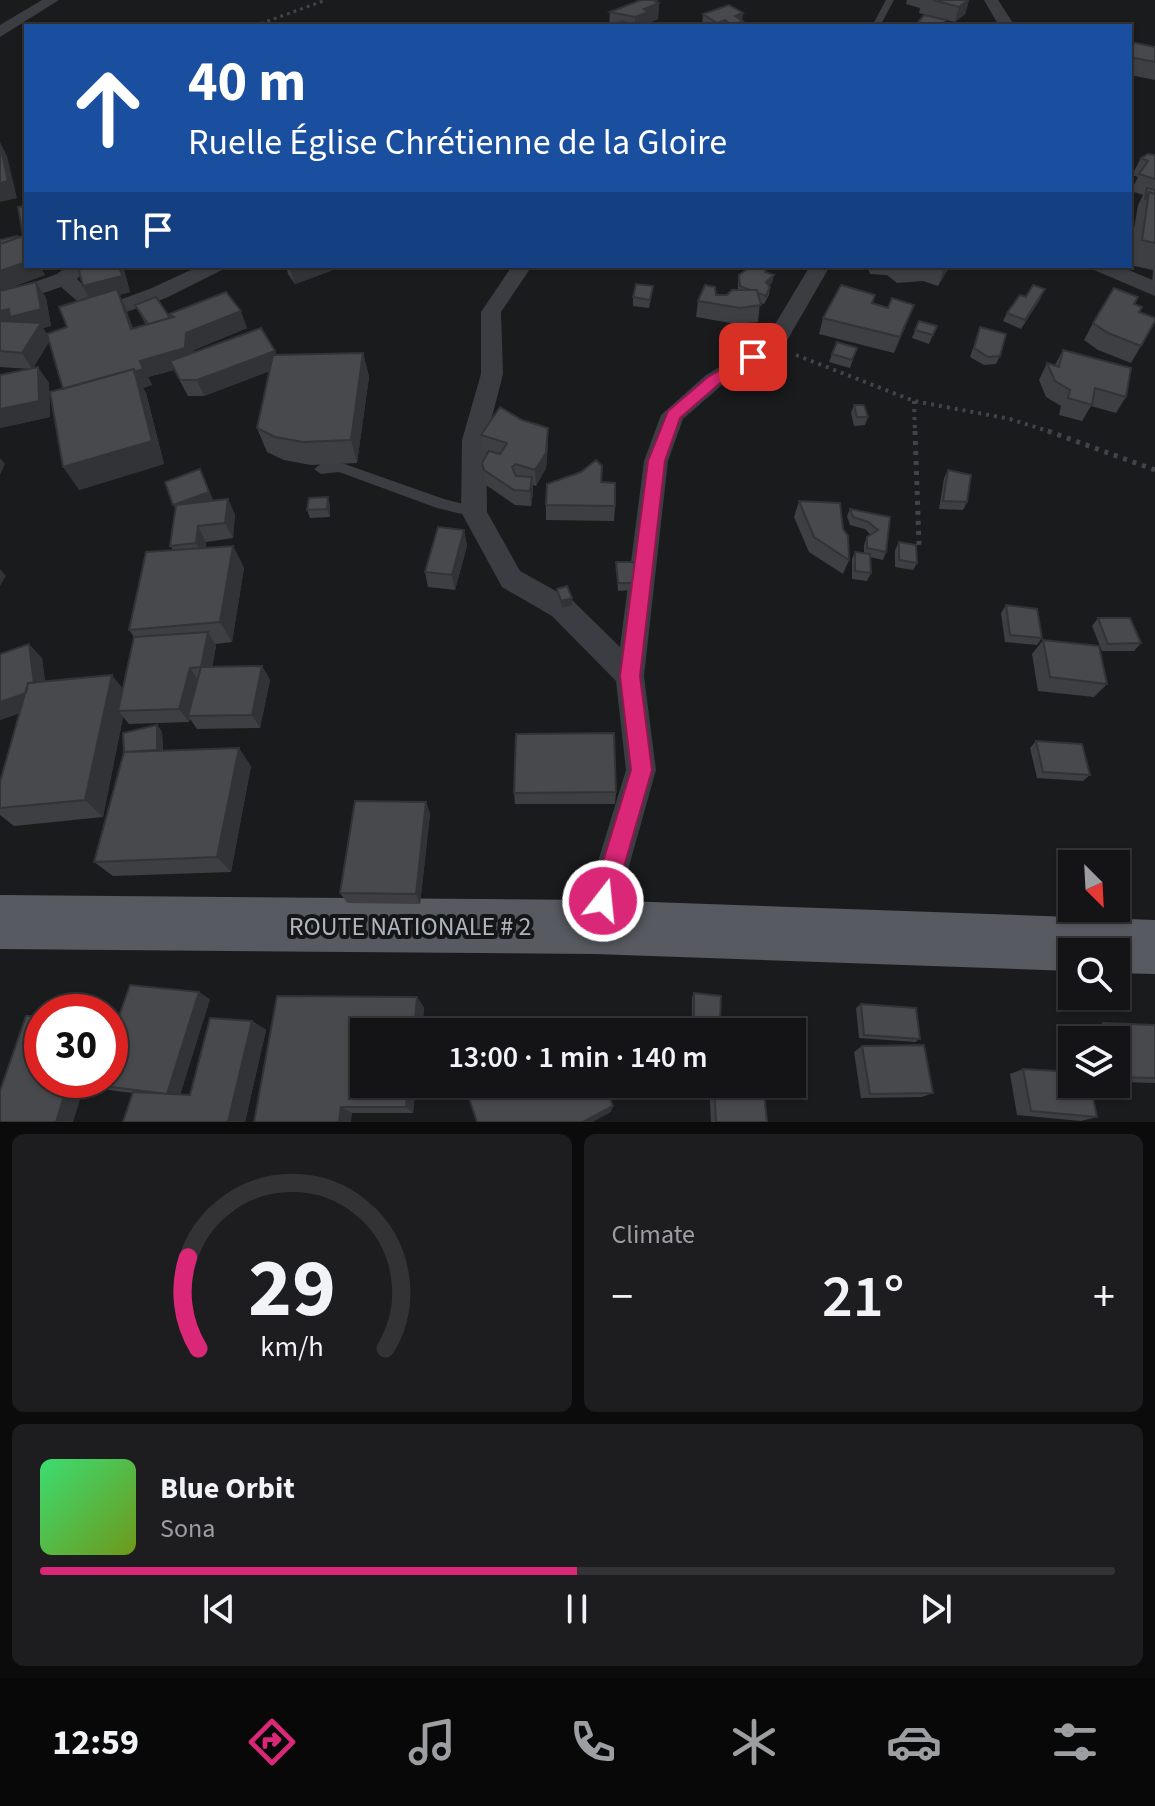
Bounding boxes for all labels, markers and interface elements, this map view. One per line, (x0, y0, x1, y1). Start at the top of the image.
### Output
text: 40 m (188, 43, 306, 122)
icon: ahead (56, 56, 160, 160)
text: Ruelle Église Chrétienne de la Gloire (188, 117, 727, 168)
icon: arrive (136, 208, 180, 252)
text: Then (56, 209, 120, 252)
pin (719, 323, 787, 391)
icon: arrive (731, 335, 775, 379)
north arrow (1058, 850, 1130, 922)
map controls (1058, 850, 1130, 1098)
position arrow (561, 859, 645, 943)
street label: ROUTE NATIONALE # 2 (289, 908, 531, 945)
button: search (1058, 938, 1130, 1010)
speed limit sign: 30 (24, 994, 128, 1098)
button: layers (1058, 1026, 1130, 1098)
text: 13:00 · 1 min · 140 m (448, 1036, 708, 1079)
text: Climate (612, 1216, 695, 1253)
text: 29 (248, 1230, 336, 1348)
text: 21° (822, 1255, 904, 1340)
text: − (612, 1266, 633, 1329)
text: + (1093, 1266, 1115, 1329)
text: km/h (260, 1327, 323, 1367)
text: Blue Orbit (160, 1467, 295, 1510)
text: Sona (160, 1510, 215, 1547)
icon: previous (197, 1587, 241, 1631)
icon: pause (555, 1587, 599, 1631)
icon: next (914, 1587, 958, 1631)
icon: directions (244, 1714, 300, 1770)
icon: music (404, 1714, 460, 1770)
icon: phone (565, 1714, 621, 1770)
icon: climate (726, 1714, 782, 1770)
icon: car (886, 1714, 942, 1770)
icon: filters (1047, 1714, 1103, 1770)
text: 12:59 (52, 1717, 139, 1768)

